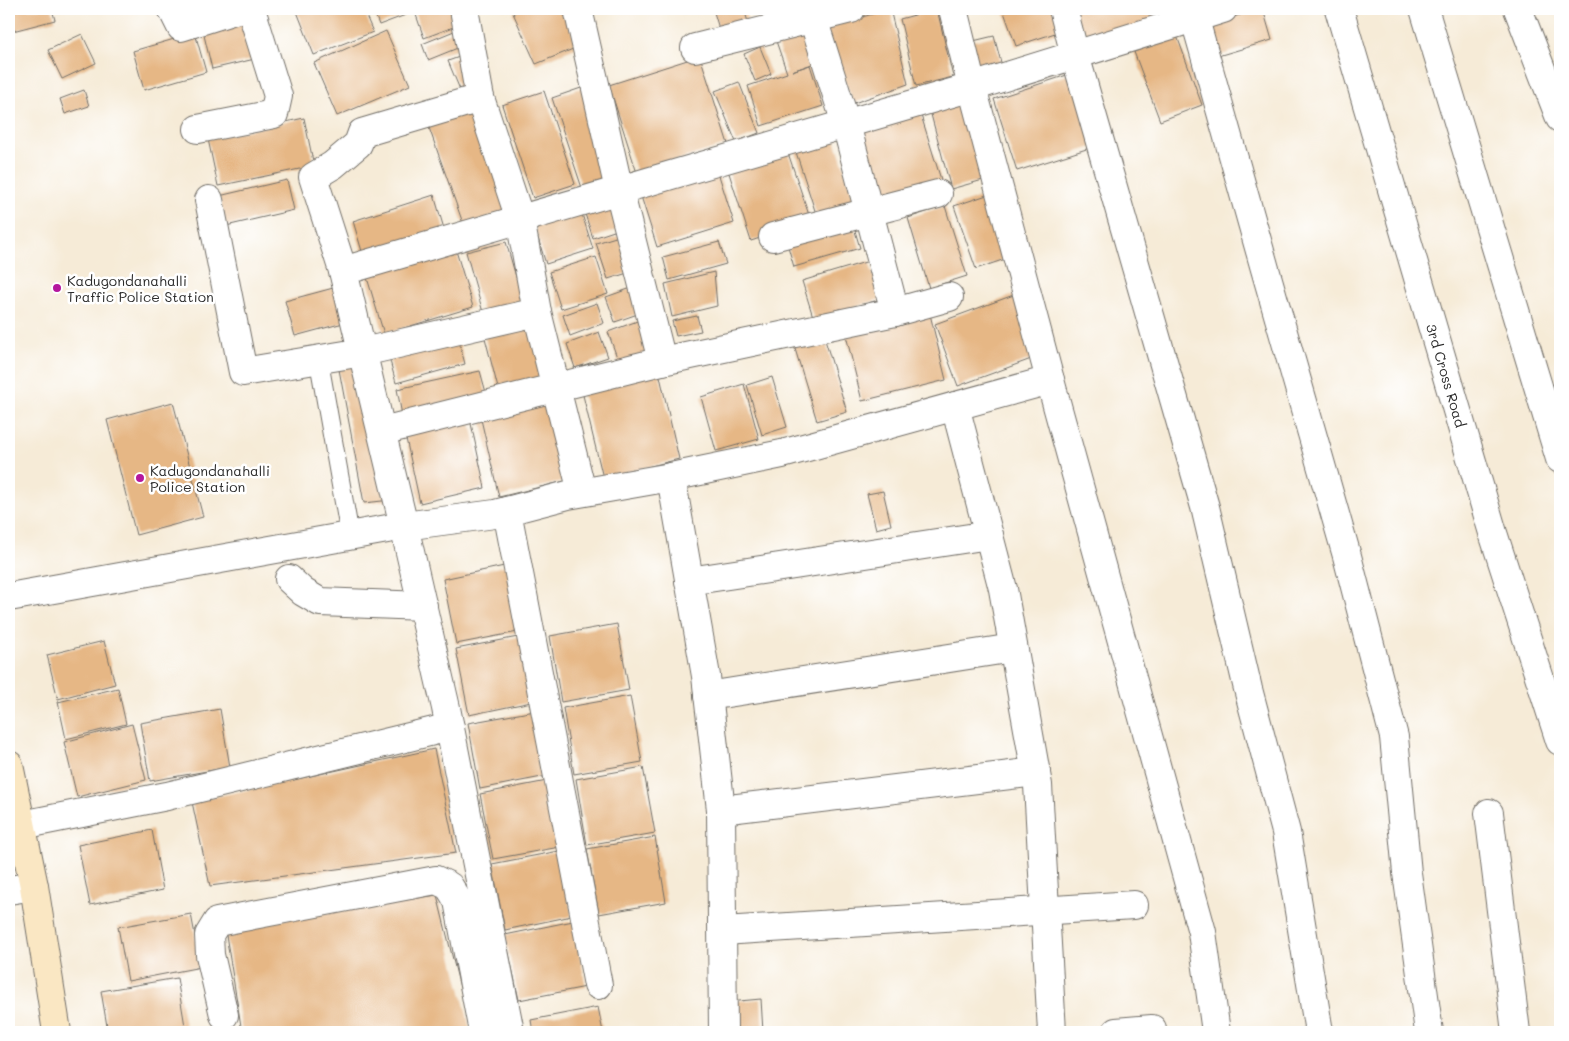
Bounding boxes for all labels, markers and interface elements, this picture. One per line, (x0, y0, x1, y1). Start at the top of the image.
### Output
place label: Kadugondanahalli Traffic Police Station (67, 271, 214, 306)
marker: Kadugondanahalli Traffic Police Station (51, 282, 63, 294)
street label: 3rd Cross Road (1423, 321, 1471, 430)
place label: Kadugondanahalli Police Station (150, 461, 270, 496)
marker: Kadugondanahalli Police Station (134, 472, 146, 484)

